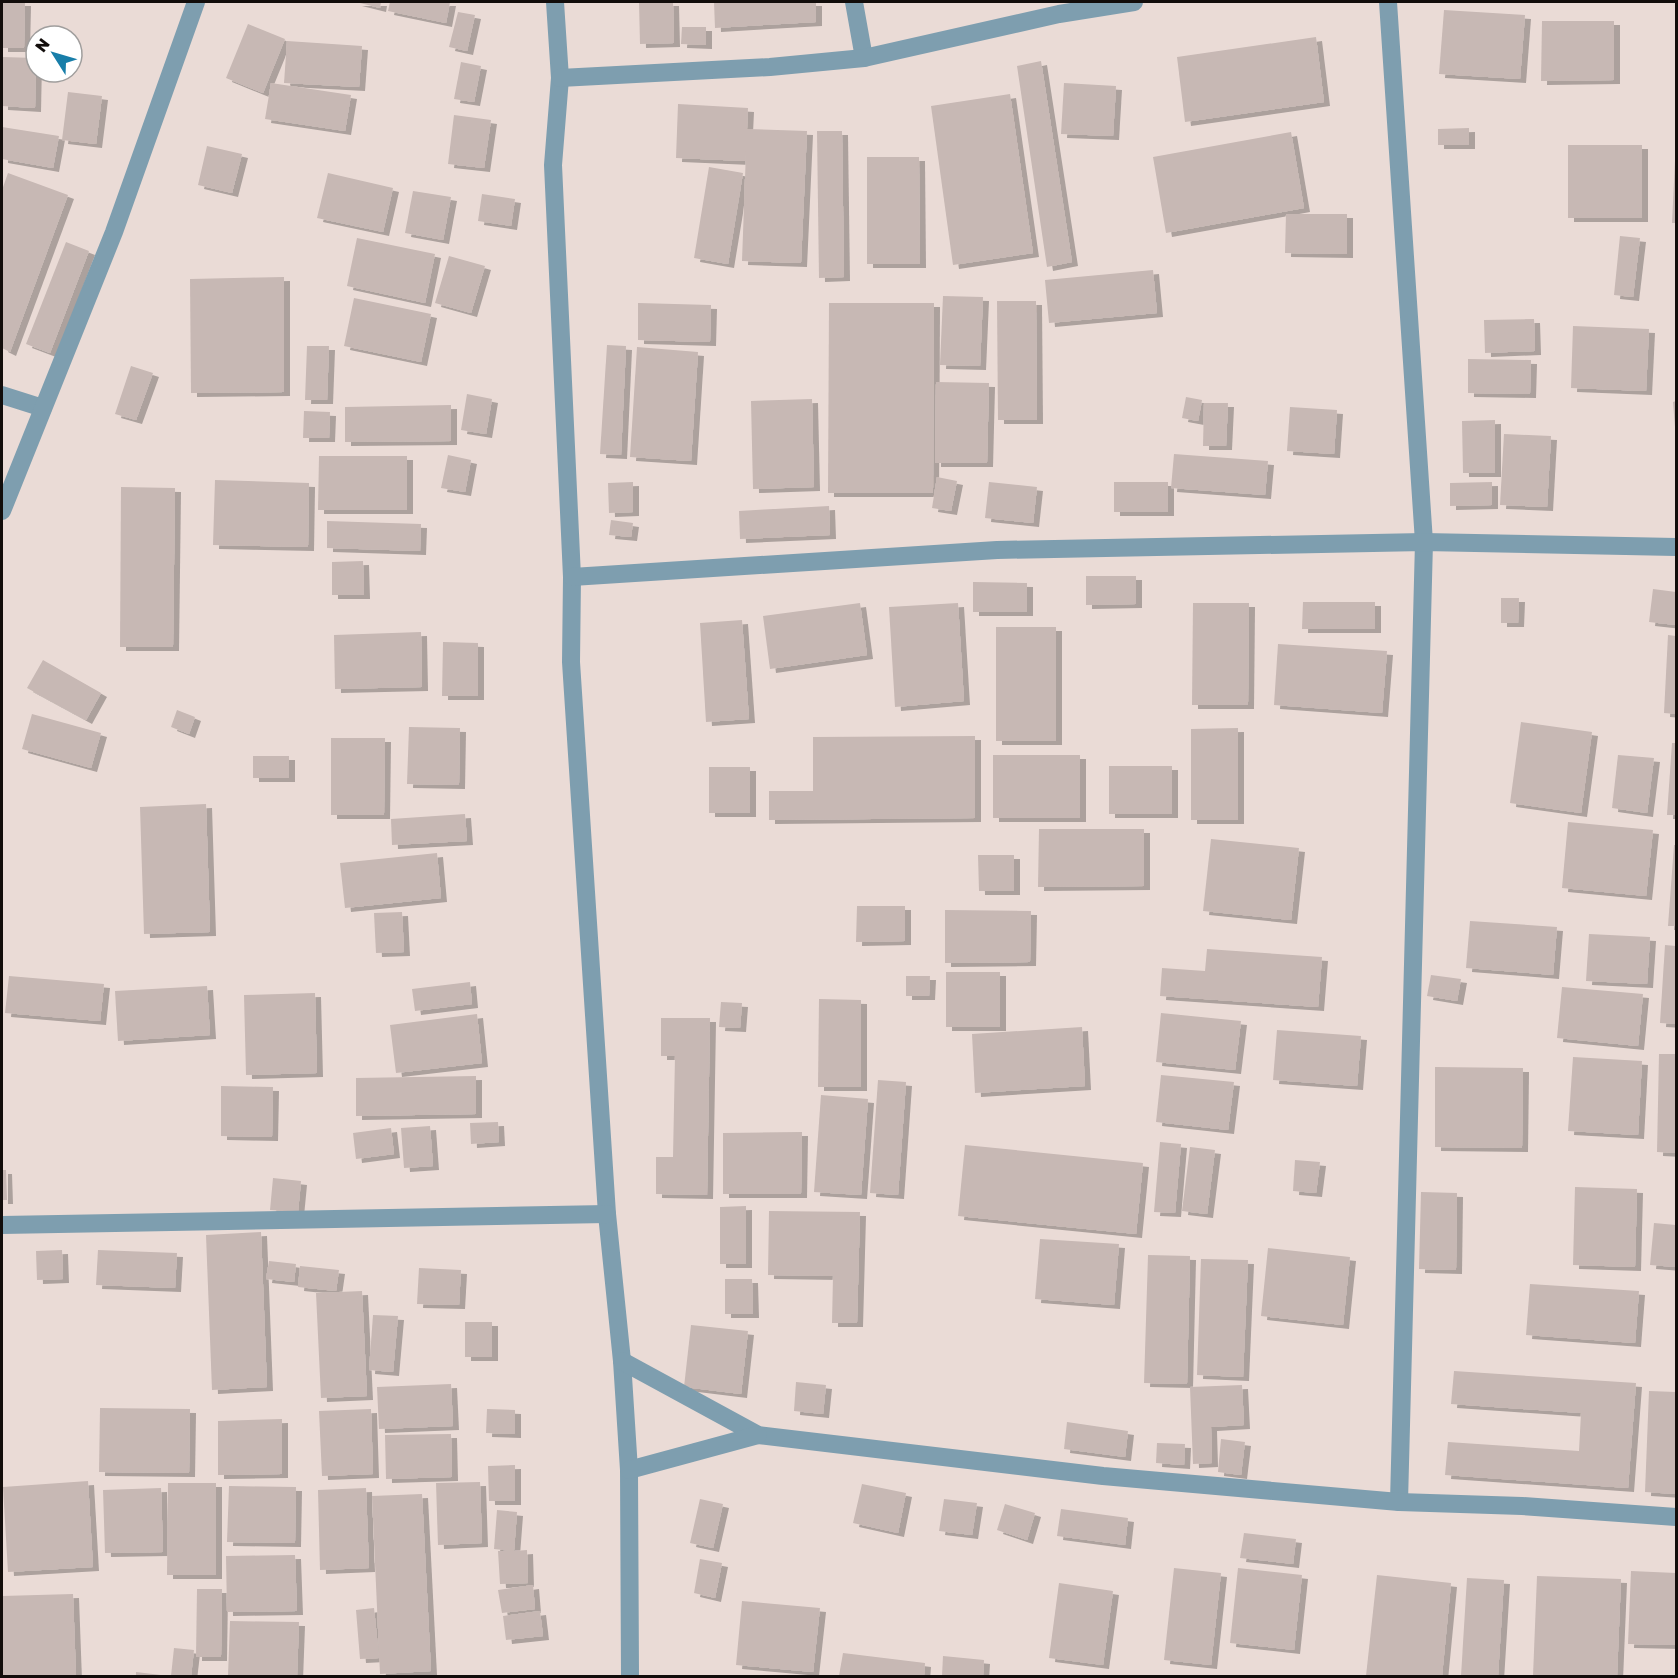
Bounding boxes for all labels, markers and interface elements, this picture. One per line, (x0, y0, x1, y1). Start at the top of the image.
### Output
north arrow (24, 24, 84, 84)
text: N (30, 34, 54, 56)

